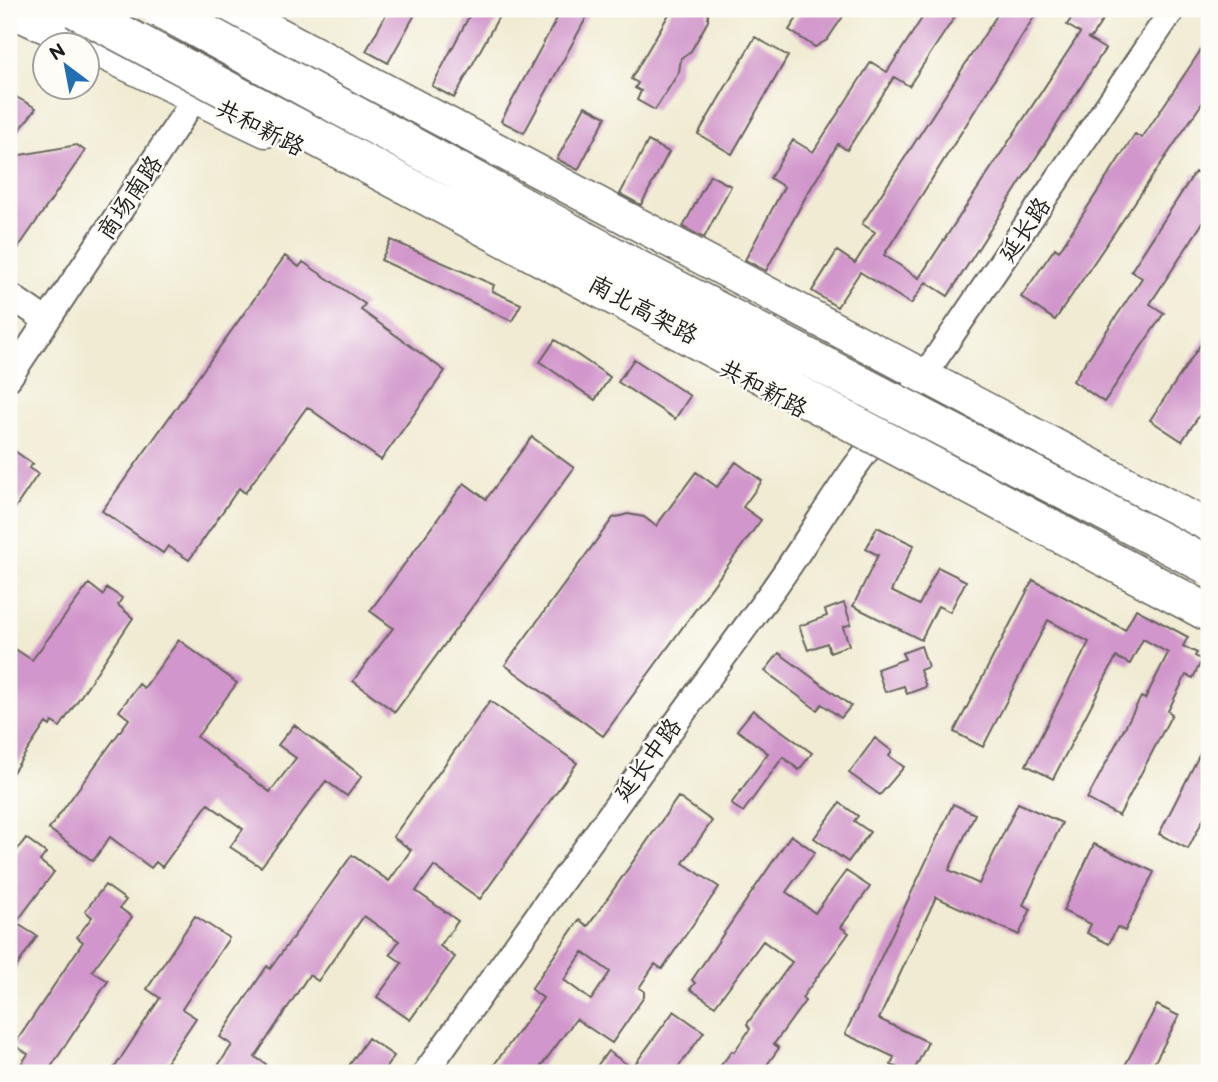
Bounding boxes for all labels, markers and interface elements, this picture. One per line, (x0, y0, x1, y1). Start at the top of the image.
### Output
north arrow (32, 32, 102, 102)
text: N (46, 39, 70, 66)
street label: 共和新路 (211, 93, 309, 163)
street label: 商场南路 (91, 150, 169, 246)
street label: 延长路 (993, 192, 1057, 268)
street label: 南北高架路 (583, 269, 703, 351)
street label: 共和新路 (714, 354, 812, 424)
street label: 延长中路 (608, 713, 688, 807)

